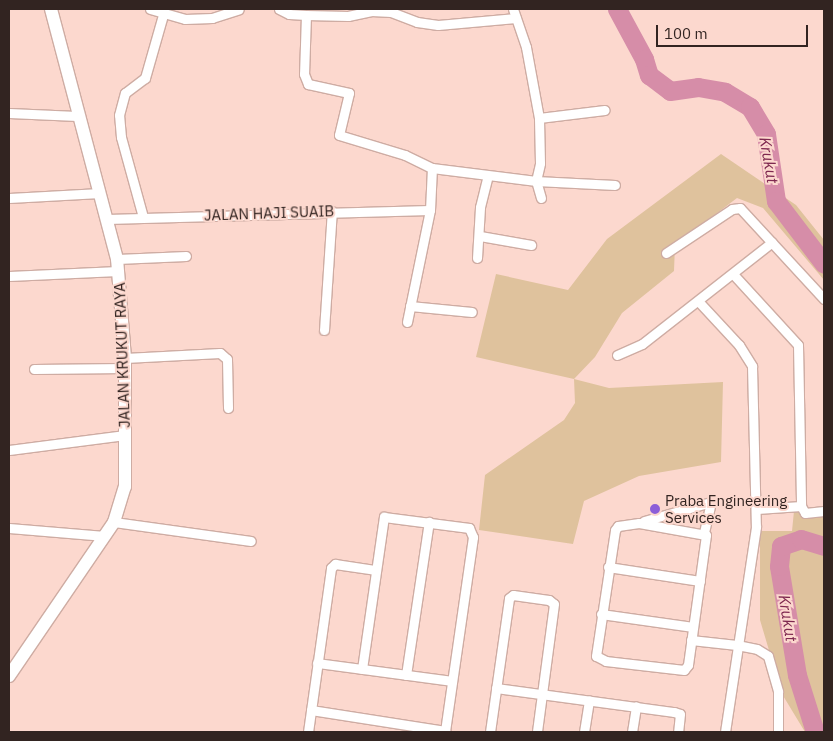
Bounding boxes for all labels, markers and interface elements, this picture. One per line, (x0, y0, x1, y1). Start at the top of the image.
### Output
scale bar (658, 15, 810, 47)
text: 100 m (664, 24, 708, 43)
water label: Krukut (755, 135, 783, 185)
street label: JALAN HAJI SUAIB (204, 202, 334, 224)
street label: JALAN KRUKUT RAYA (110, 282, 134, 428)
place label: Praba Engineering Services (665, 491, 787, 526)
marker: Praba Engineering Services (649, 503, 661, 515)
water label: Krukut (775, 593, 801, 643)

